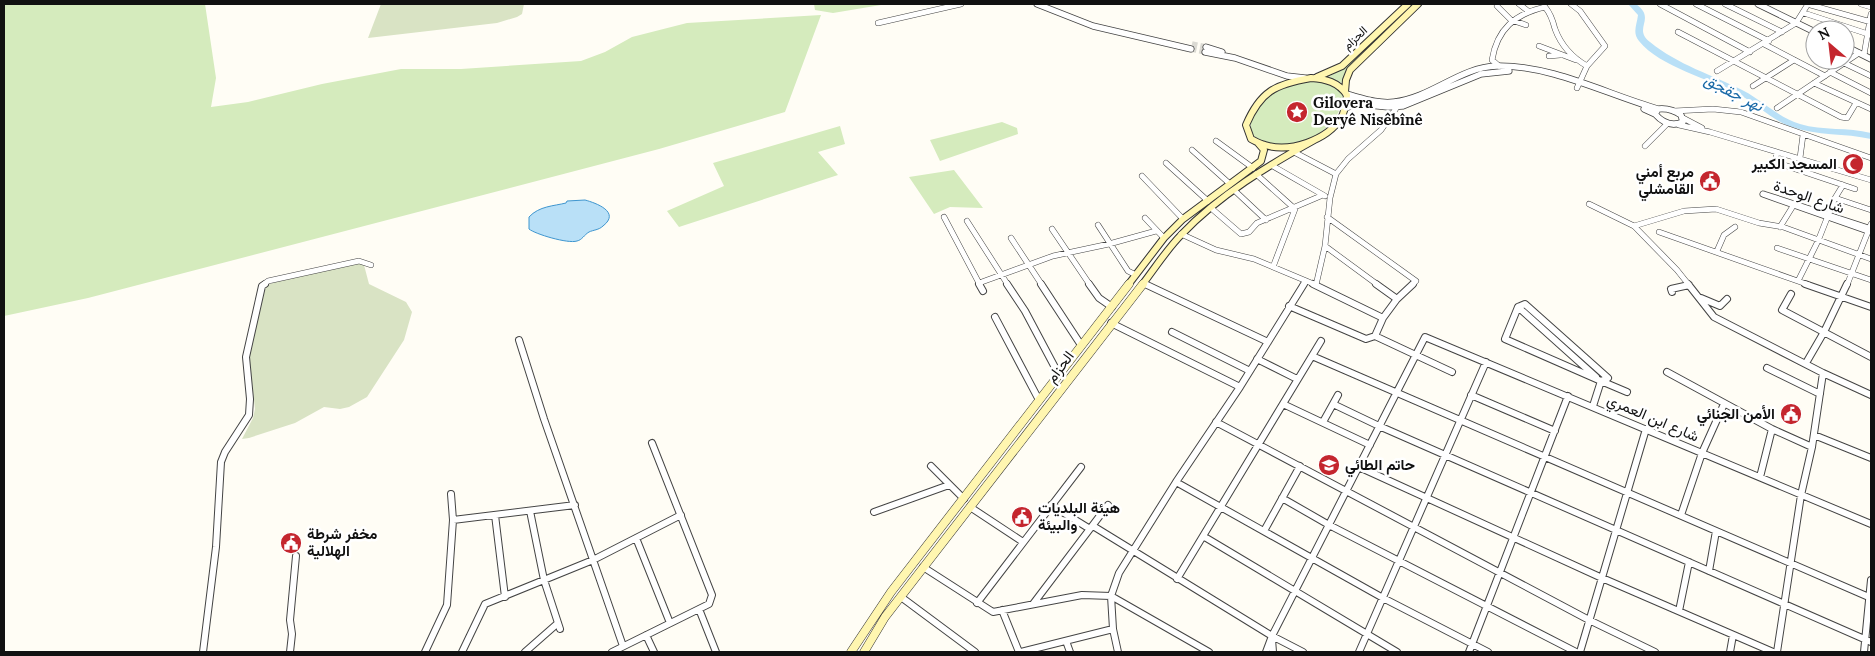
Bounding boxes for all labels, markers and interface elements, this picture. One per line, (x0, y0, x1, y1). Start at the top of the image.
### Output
north arrow (1805, 20, 1855, 70)
street label: الحزام (1339, 23, 1371, 53)
text: N (1815, 23, 1833, 44)
water label: نهر جقجق (1701, 69, 1768, 117)
place label: Gilovera Deryê Nisêbînê (1313, 93, 1423, 129)
place icon: Gilovera Deryê Nisêbînê (1285, 100, 1309, 124)
mosque icon: المسجد الكبير (1841, 152, 1865, 176)
place label: المسجد الكبير (1751, 154, 1837, 173)
place label: مربع أمني القامشلي (1636, 162, 1694, 202)
public building icon: مربع أمني القامشلي (1698, 169, 1722, 193)
street label: شارع الوحدة (1771, 176, 1847, 219)
street label: الحزام (1041, 347, 1079, 387)
street label: شارع ابن العمري (1603, 390, 1702, 449)
public building icon: الأمن الجنائي (1779, 402, 1803, 426)
place label: الأمن الجنائي (1697, 404, 1775, 427)
school or university icon: حاتم الطائي (1317, 453, 1341, 477)
place label: حاتم الطائي (1345, 455, 1415, 478)
place label: هيئة البلديات والبيئة (1038, 498, 1120, 534)
public building icon: هيئة البلديات والبيئة (1010, 505, 1034, 529)
place label: مخفر شرطة الهلالية (307, 524, 377, 560)
public building icon: مخفر شرطة الهلالية (279, 531, 303, 555)

